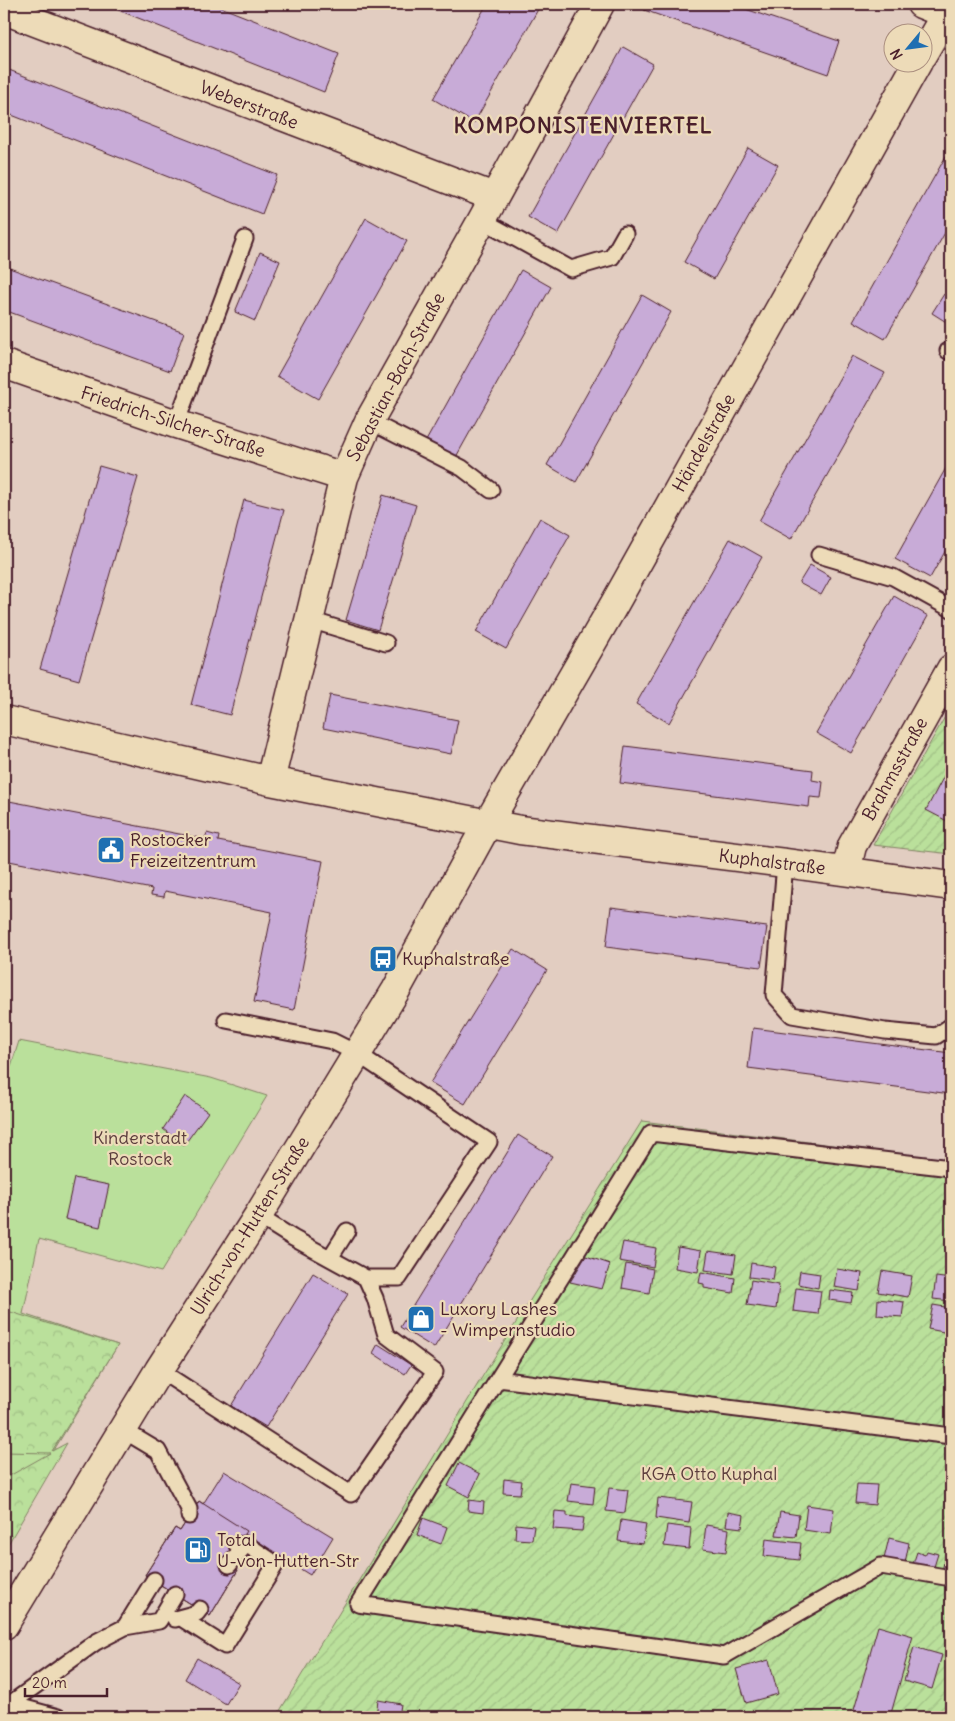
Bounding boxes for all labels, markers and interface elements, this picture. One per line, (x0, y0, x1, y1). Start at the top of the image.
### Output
north arrow (882, 22, 932, 72)
text: N (886, 46, 907, 63)
street label: Weberstraße (197, 75, 302, 134)
district label: KOMPONISTENVIERTEL (453, 111, 713, 139)
street label: Sebastian-Bach-Straße (341, 288, 450, 465)
street label: Friedrich-Silcher-Straße (78, 381, 268, 462)
street label: Händelstraße (667, 390, 740, 496)
street label: Brahmsstraße (857, 713, 932, 825)
place label: Rostocker Freizeitzentrum (130, 828, 256, 872)
public building icon: Rostocker Freizeitzentrum (96, 835, 126, 865)
street label: Kuphalstraße (717, 844, 827, 879)
bus stop icon: Kuphalstraße (368, 944, 398, 974)
place label: Kuphalstraße (402, 947, 510, 970)
park label: Kinderstadt Rostock (93, 1126, 187, 1170)
street label: Ulrich-von-Hutten-Straße (185, 1132, 314, 1319)
place label: Luxory Lashes - Wimpernstudio (440, 1297, 575, 1341)
shop icon: Luxory Lashes - Wimpernstudio (406, 1304, 436, 1334)
park label: KGA Otto Kuphal (641, 1462, 777, 1485)
place label: Total U-von-Hutten-Str (217, 1528, 360, 1572)
fuel station icon: Total U-von-Hutten-Str (183, 1535, 213, 1565)
scale bar (25, 1666, 108, 1698)
text: 20 m (32, 1673, 67, 1692)

